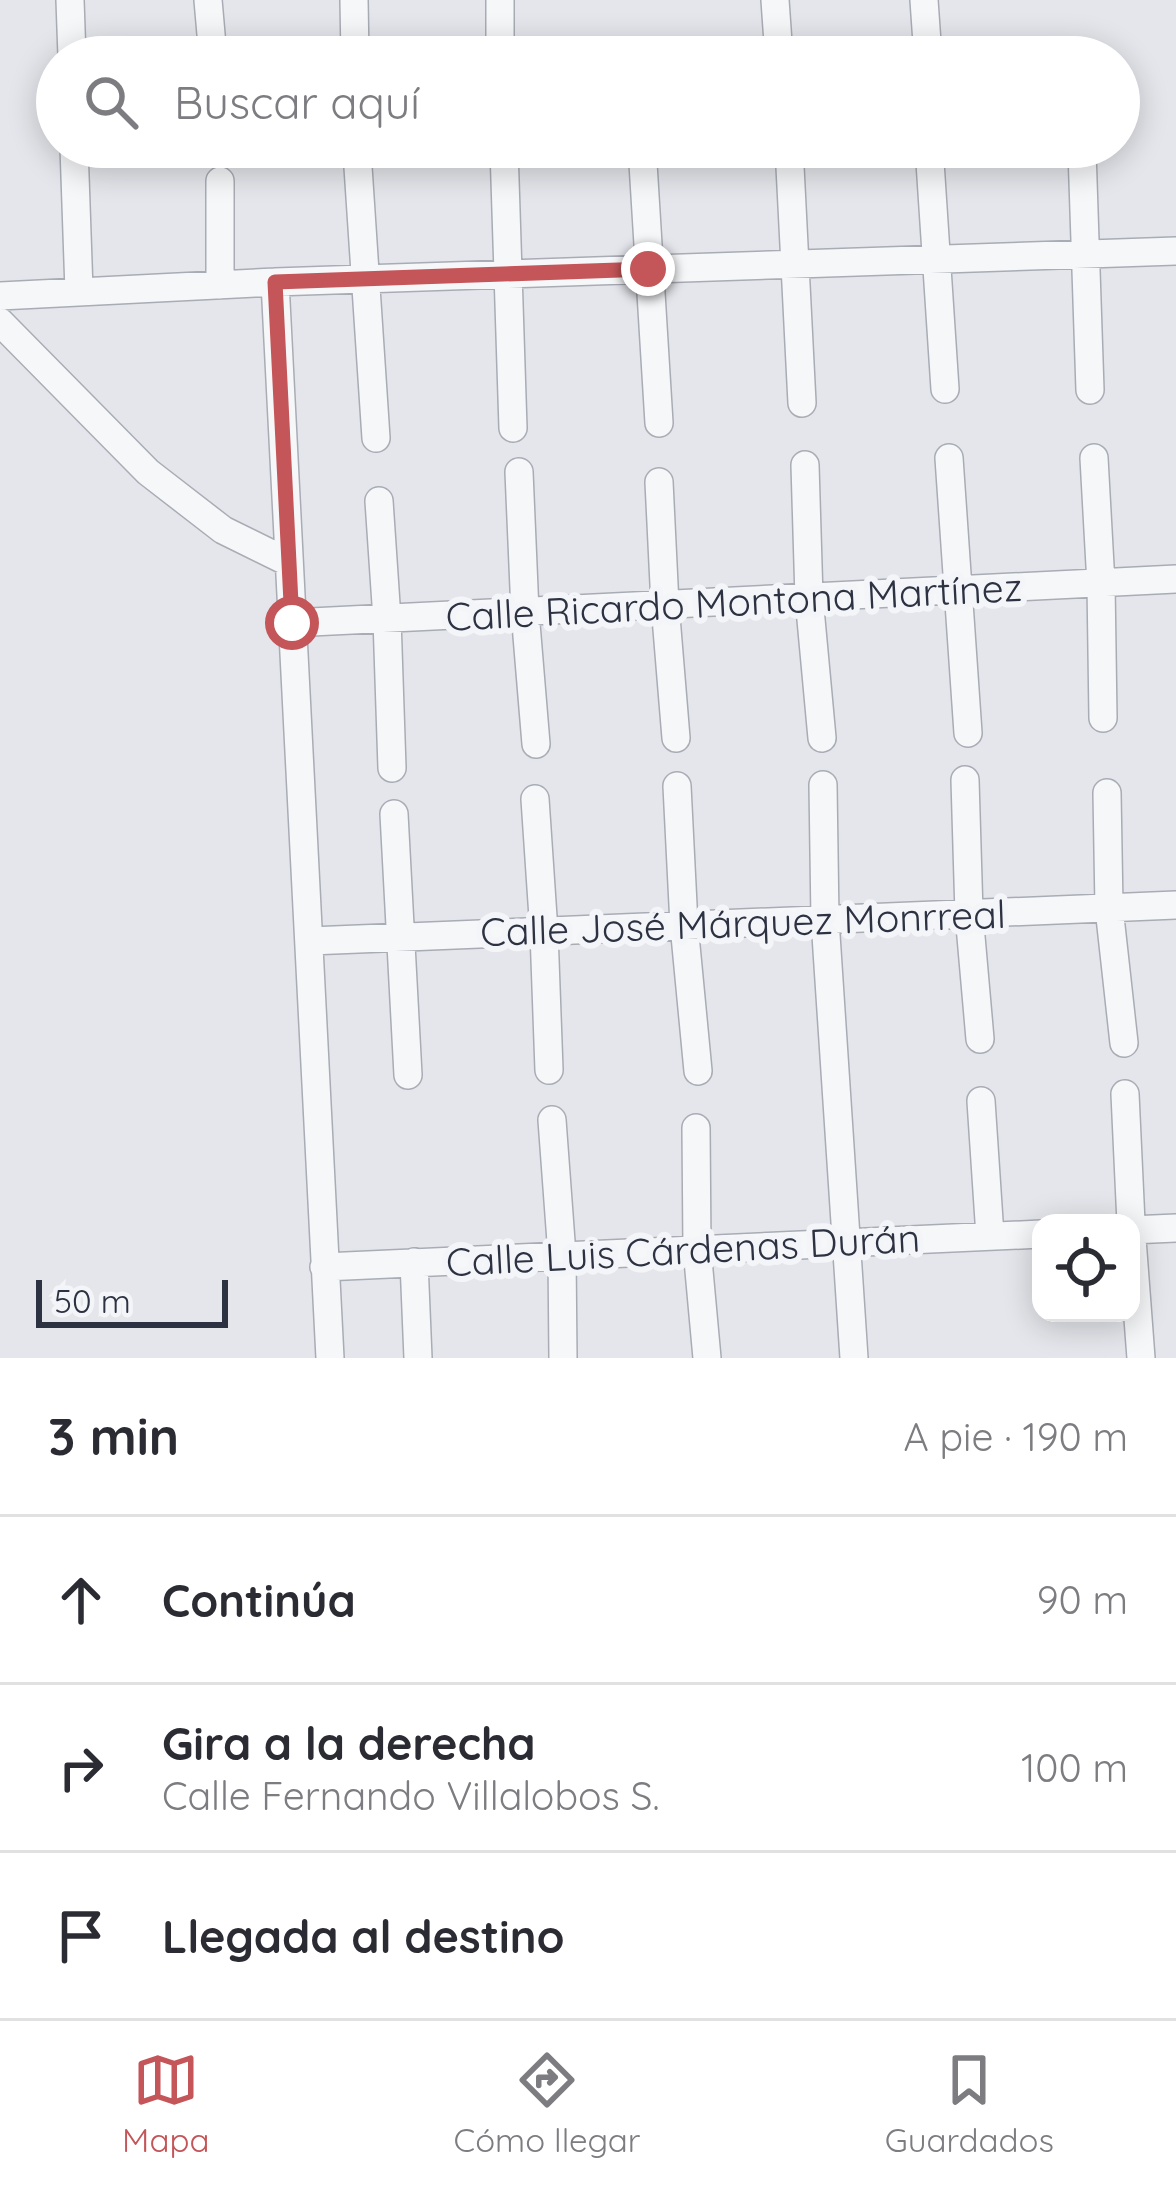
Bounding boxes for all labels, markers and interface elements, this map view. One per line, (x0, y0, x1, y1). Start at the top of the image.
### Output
search box (36, 36, 1140, 168)
icon: search (78, 69, 144, 135)
text: Buscar aquí (174, 74, 420, 130)
route end (621, 242, 675, 296)
street label: Calle Ricardo Montona Martínez (445, 562, 1023, 641)
route start (265, 596, 319, 650)
street label: Calle José Márquez Monrreal (479, 889, 1007, 956)
street label: Calle Luis Cárdenas Durán (445, 1213, 921, 1286)
map controls (1032, 1214, 1140, 1322)
button: locate (1032, 1214, 1140, 1322)
scale bar (36, 1274, 228, 1327)
text: 50 m (54, 1280, 131, 1321)
text: 3 min (48, 1404, 179, 1468)
text: A pie · 190 m (904, 1412, 1128, 1461)
icon: ahead (48, 1567, 114, 1633)
text: Continúa (162, 1572, 356, 1628)
text: 90 m (1037, 1575, 1128, 1624)
text: Gira a la derecha (162, 1715, 536, 1771)
icon: right (48, 1735, 114, 1801)
text: 100 m (1021, 1743, 1128, 1792)
text: Calle Fernando Villalobos S. (162, 1771, 660, 1820)
icon: arrive (48, 1903, 114, 1969)
text: Llegada al destino (162, 1908, 565, 1964)
tab: Mapa (122, 2047, 209, 2160)
tab: Cómo llegar (454, 2047, 641, 2160)
tab: Guardados (885, 2047, 1054, 2160)

